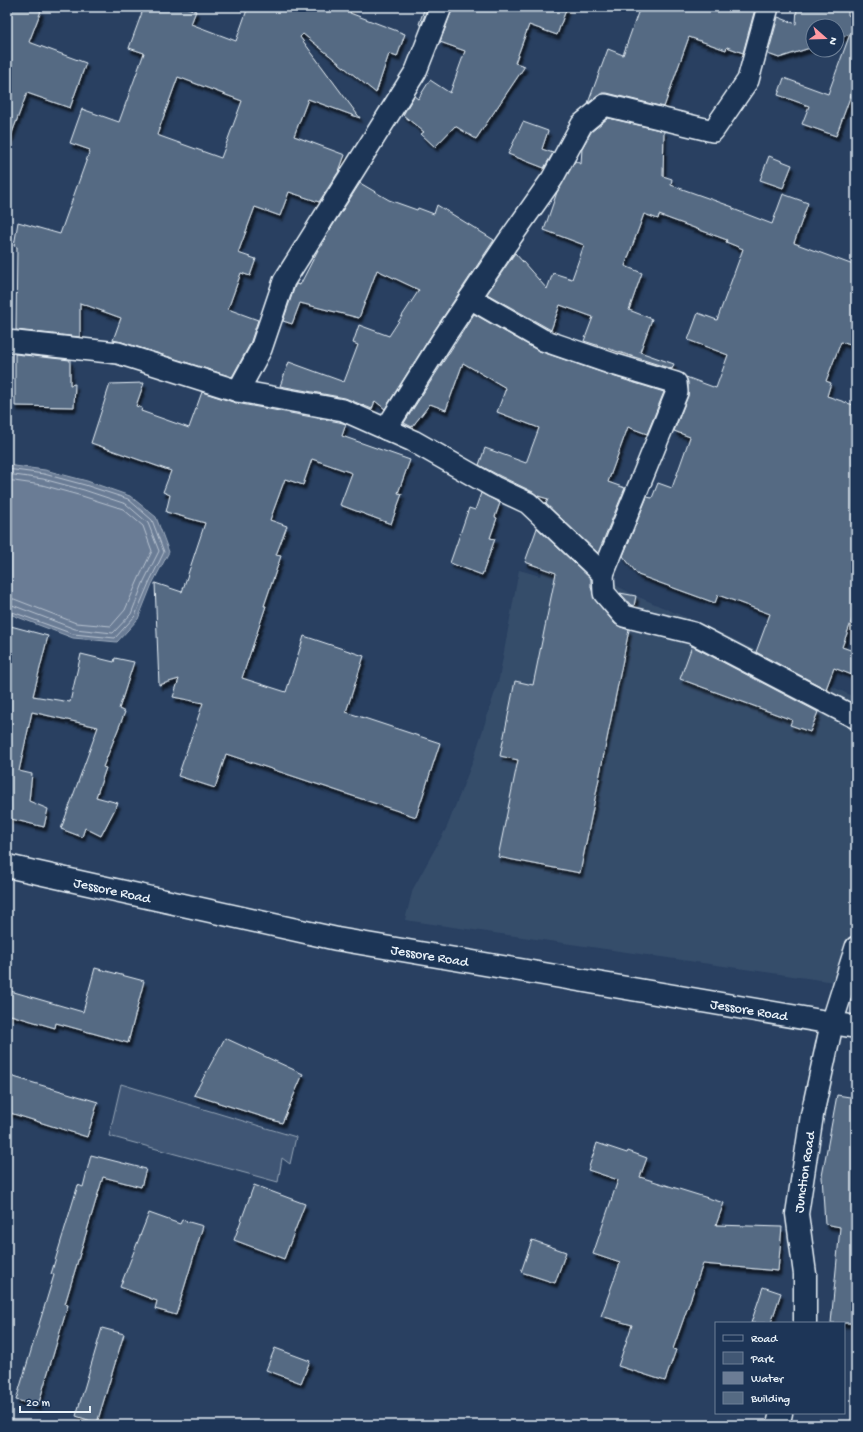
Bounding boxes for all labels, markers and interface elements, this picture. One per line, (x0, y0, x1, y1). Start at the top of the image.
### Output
north arrow (805, 18, 845, 58)
text: N (826, 35, 839, 46)
street label: Jessore Road (72, 875, 154, 909)
street label: Jessore Road (389, 942, 471, 972)
street label: Jessore Road (709, 996, 791, 1027)
street label: Junction Road (791, 1129, 821, 1214)
legend (715, 1322, 845, 1414)
text: Road (751, 1333, 778, 1347)
text: Park (750, 1353, 776, 1367)
text: Water (751, 1373, 785, 1387)
scale bar (20, 1388, 90, 1414)
text: Building (750, 1393, 790, 1407)
text: 20 m (26, 1397, 51, 1411)

